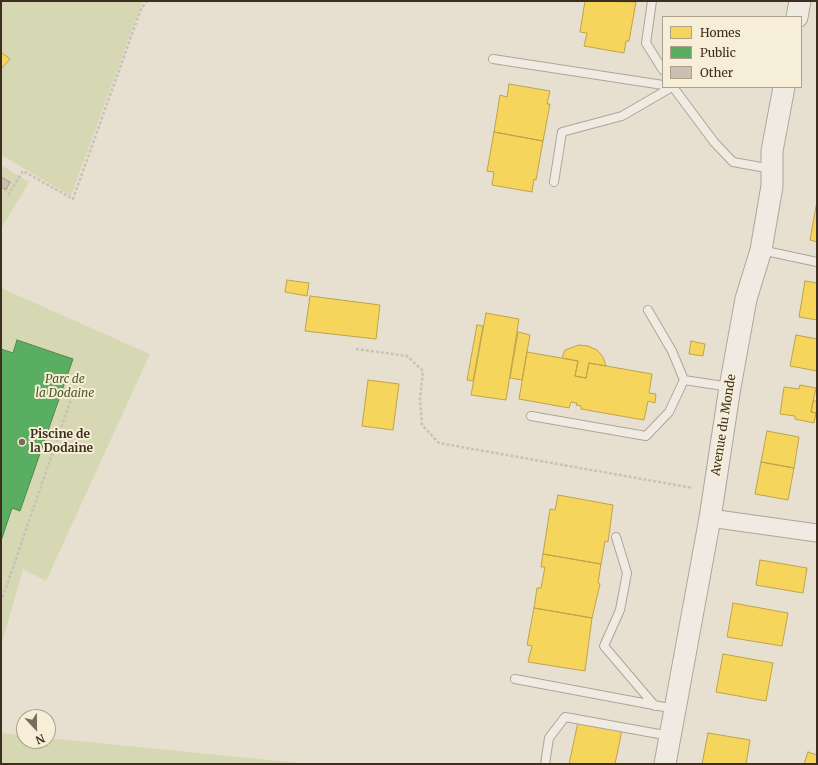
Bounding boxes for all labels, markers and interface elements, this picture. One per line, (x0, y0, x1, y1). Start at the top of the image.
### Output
legend (662, 16, 802, 88)
text: Homes (700, 25, 741, 40)
text: Public (700, 45, 736, 60)
text: Other (700, 65, 733, 80)
park label: Parc de la Dodaine (36, 373, 94, 401)
street label: Avenue du Monde (709, 373, 739, 477)
place label: Piscine de la Dodaine (30, 428, 93, 456)
marker: Piscine de la Dodaine (17, 437, 27, 447)
north arrow (16, 709, 56, 749)
text: N (33, 731, 47, 747)

